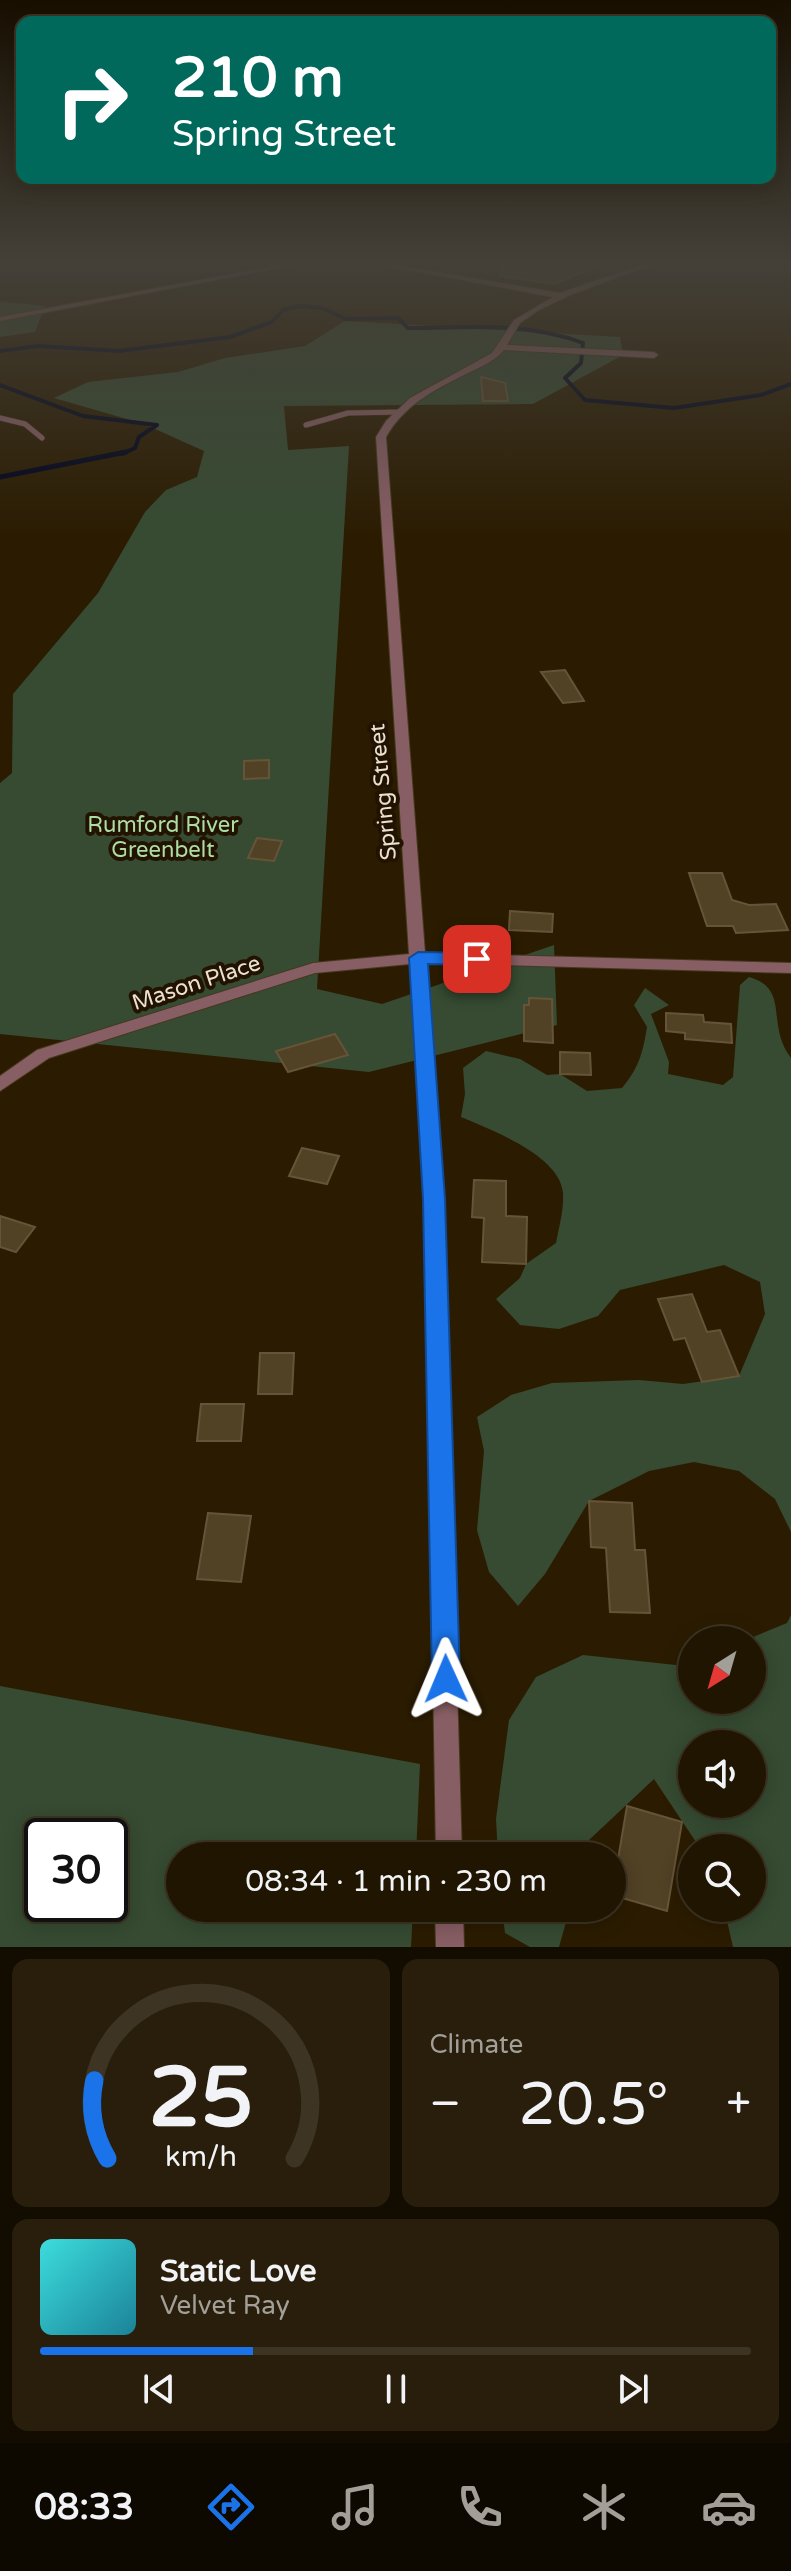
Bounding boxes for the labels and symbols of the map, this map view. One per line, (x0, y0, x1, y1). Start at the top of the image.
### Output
street label: Spring Street (364, 723, 402, 861)
park label: Rumford River Greenbelt (87, 812, 239, 863)
pin (443, 925, 511, 993)
street label: Mason Place (129, 950, 264, 1016)
north arrow (678, 1626, 766, 1714)
position arrow (404, 1637, 488, 1721)
speed limit sign: 30 (24, 1818, 128, 1922)

